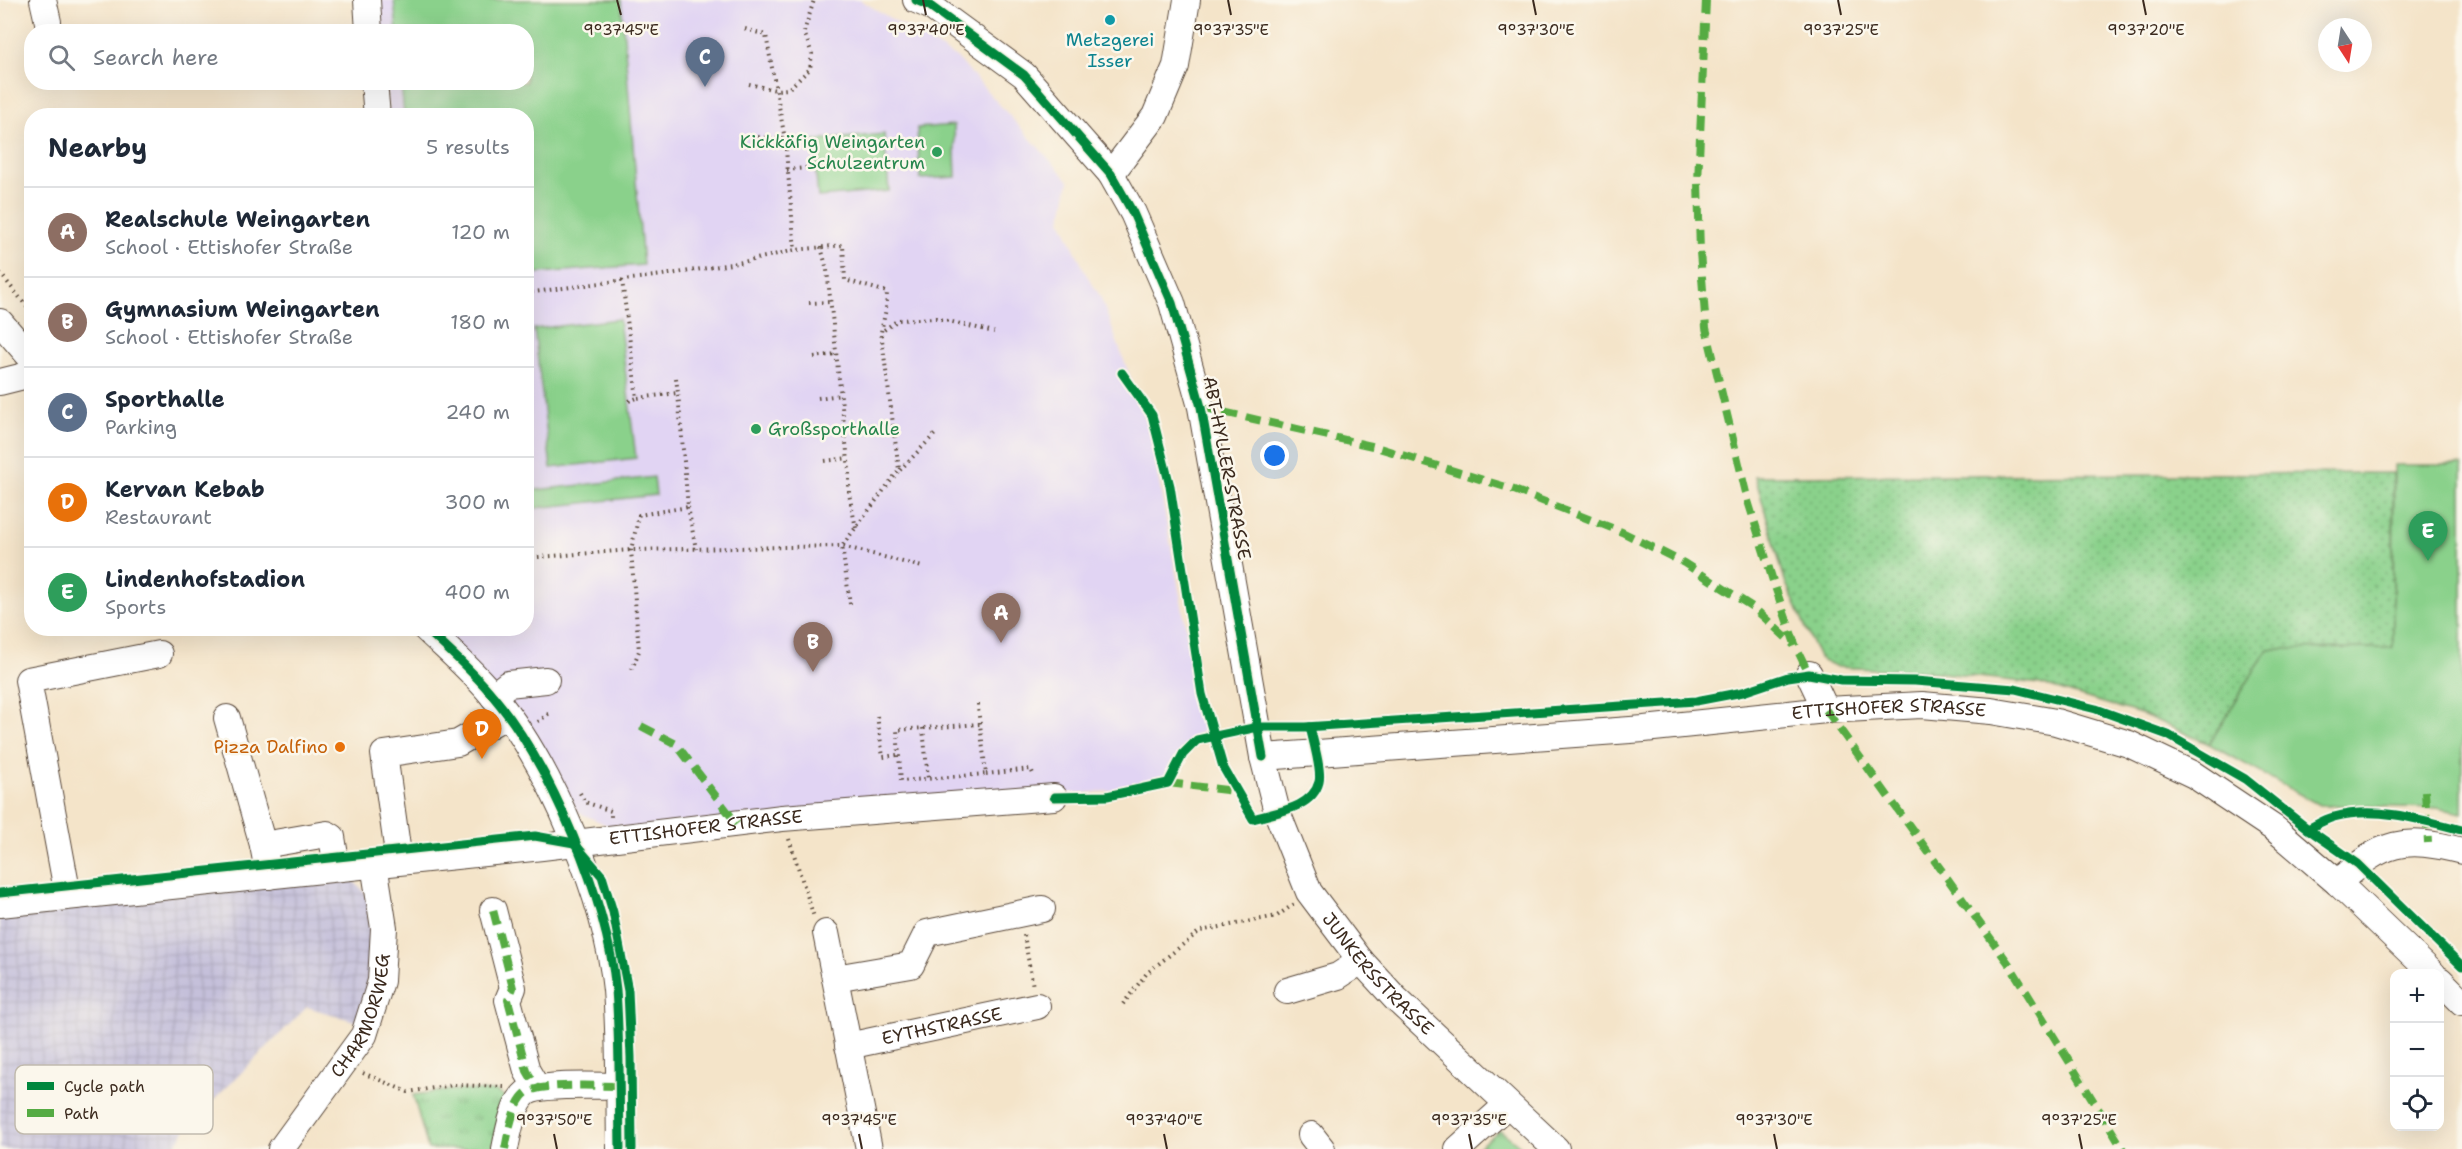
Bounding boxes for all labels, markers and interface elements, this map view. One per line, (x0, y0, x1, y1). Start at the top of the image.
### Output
marker: Metzgerei Isser (1103, 13, 1117, 27)
north arrow (2318, 18, 2372, 72)
text: 9°37'45"E (583, 20, 659, 40)
text: 9°37'40"E (887, 20, 965, 40)
text: 9°37'35"E (1193, 20, 1269, 40)
text: 9°37'30"E (1497, 20, 1575, 40)
text: 9°37'25"E (1803, 20, 1879, 40)
text: 9°37'20"E (2107, 20, 2185, 40)
search box (24, 24, 534, 90)
place label: Metzgerei Isser (1066, 28, 1154, 73)
pin: C (686, 38, 724, 87)
icon: search (45, 41, 78, 74)
text: Search here (93, 43, 219, 72)
text: Nearby (48, 130, 147, 165)
place label: Kickkäfig Weingarten Schulzentrum (740, 130, 925, 175)
text: 5 results (426, 134, 510, 160)
marker: Kickkäfig Weingarten Schulzentrum (930, 145, 944, 159)
text: Realschule Weingarten (105, 205, 370, 234)
text: A (60, 219, 75, 245)
text: 120 m (451, 219, 510, 245)
text: School · Ettishofer Straße (105, 234, 353, 260)
text: Gymnasium Weingarten (105, 295, 380, 324)
text: B (61, 309, 74, 335)
text: 180 m (450, 309, 510, 335)
text: School · Ettishofer Straße (105, 324, 353, 350)
street label: ABT-HYLLER-STRASSE (1197, 374, 1257, 562)
text: Sporthalle (105, 385, 225, 414)
text: C (61, 399, 74, 425)
text: 240 m (445, 399, 510, 425)
text: Parking (105, 414, 177, 440)
place label: Großsporthalle (768, 417, 900, 441)
marker: Großsporthalle (749, 422, 763, 436)
your location (1260, 441, 1289, 470)
text: Kervan Kebab (105, 475, 265, 504)
text: D (60, 489, 75, 515)
text: 300 m (444, 489, 510, 515)
text: Restaurant (105, 504, 212, 530)
pin: E (2408, 512, 2448, 561)
text: Lindenhofstadion (105, 565, 305, 594)
text: E (61, 579, 74, 605)
text: 400 m (444, 579, 510, 605)
text: Sports (105, 594, 166, 620)
pin: A (982, 594, 1020, 643)
pin: B (794, 622, 832, 672)
street label: ETTISHOFER STRASSE (1791, 693, 1987, 726)
pin: D (462, 710, 502, 759)
place label: Pizza Dalfino (213, 735, 328, 759)
marker: Pizza Dalfino (333, 740, 347, 754)
street label: ETTISHOFER STRASSE (608, 804, 804, 851)
street label: JUNKERSSTRASSE (1317, 908, 1439, 1040)
street label: CHARMORWEG (325, 953, 395, 1082)
map controls (2390, 969, 2444, 1131)
button: + (2390, 969, 2444, 1023)
street label: EYTHSTRASSE (880, 1002, 1004, 1051)
button: − (2390, 1023, 2444, 1077)
legend (15, 1065, 213, 1134)
text: Cycle path (64, 1076, 145, 1097)
button: locate (2390, 1077, 2444, 1131)
text: Path (64, 1103, 99, 1124)
text: 9°37'50"E (516, 1110, 592, 1130)
text: 9°37'45"E (821, 1110, 897, 1130)
text: 9°37'40"E (1125, 1110, 1203, 1130)
text: 9°37'35"E (1431, 1110, 1507, 1130)
text: 9°37'30"E (1735, 1110, 1813, 1130)
text: 9°37'25"E (2041, 1110, 2117, 1130)

